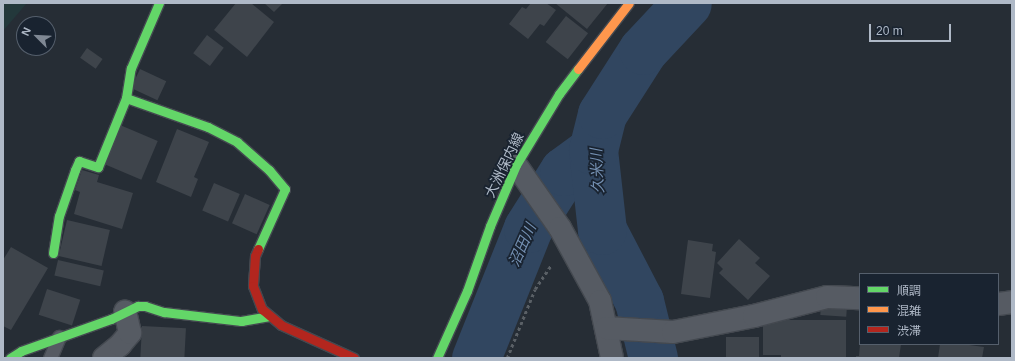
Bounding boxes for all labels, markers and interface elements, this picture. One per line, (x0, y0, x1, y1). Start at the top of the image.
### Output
north arrow (16, 16, 56, 56)
scale bar (871, 16, 953, 42)
text: 20 m (876, 24, 903, 38)
text: N (19, 25, 33, 38)
street label: 大洲保内線 (481, 130, 527, 200)
water label: 久米川 (587, 148, 607, 194)
water label: 沼田川 (505, 221, 539, 269)
legend (859, 273, 999, 345)
text: 順調 (897, 284, 921, 298)
text: 混雑 (897, 304, 921, 318)
text: 渋滞 (897, 324, 921, 338)

